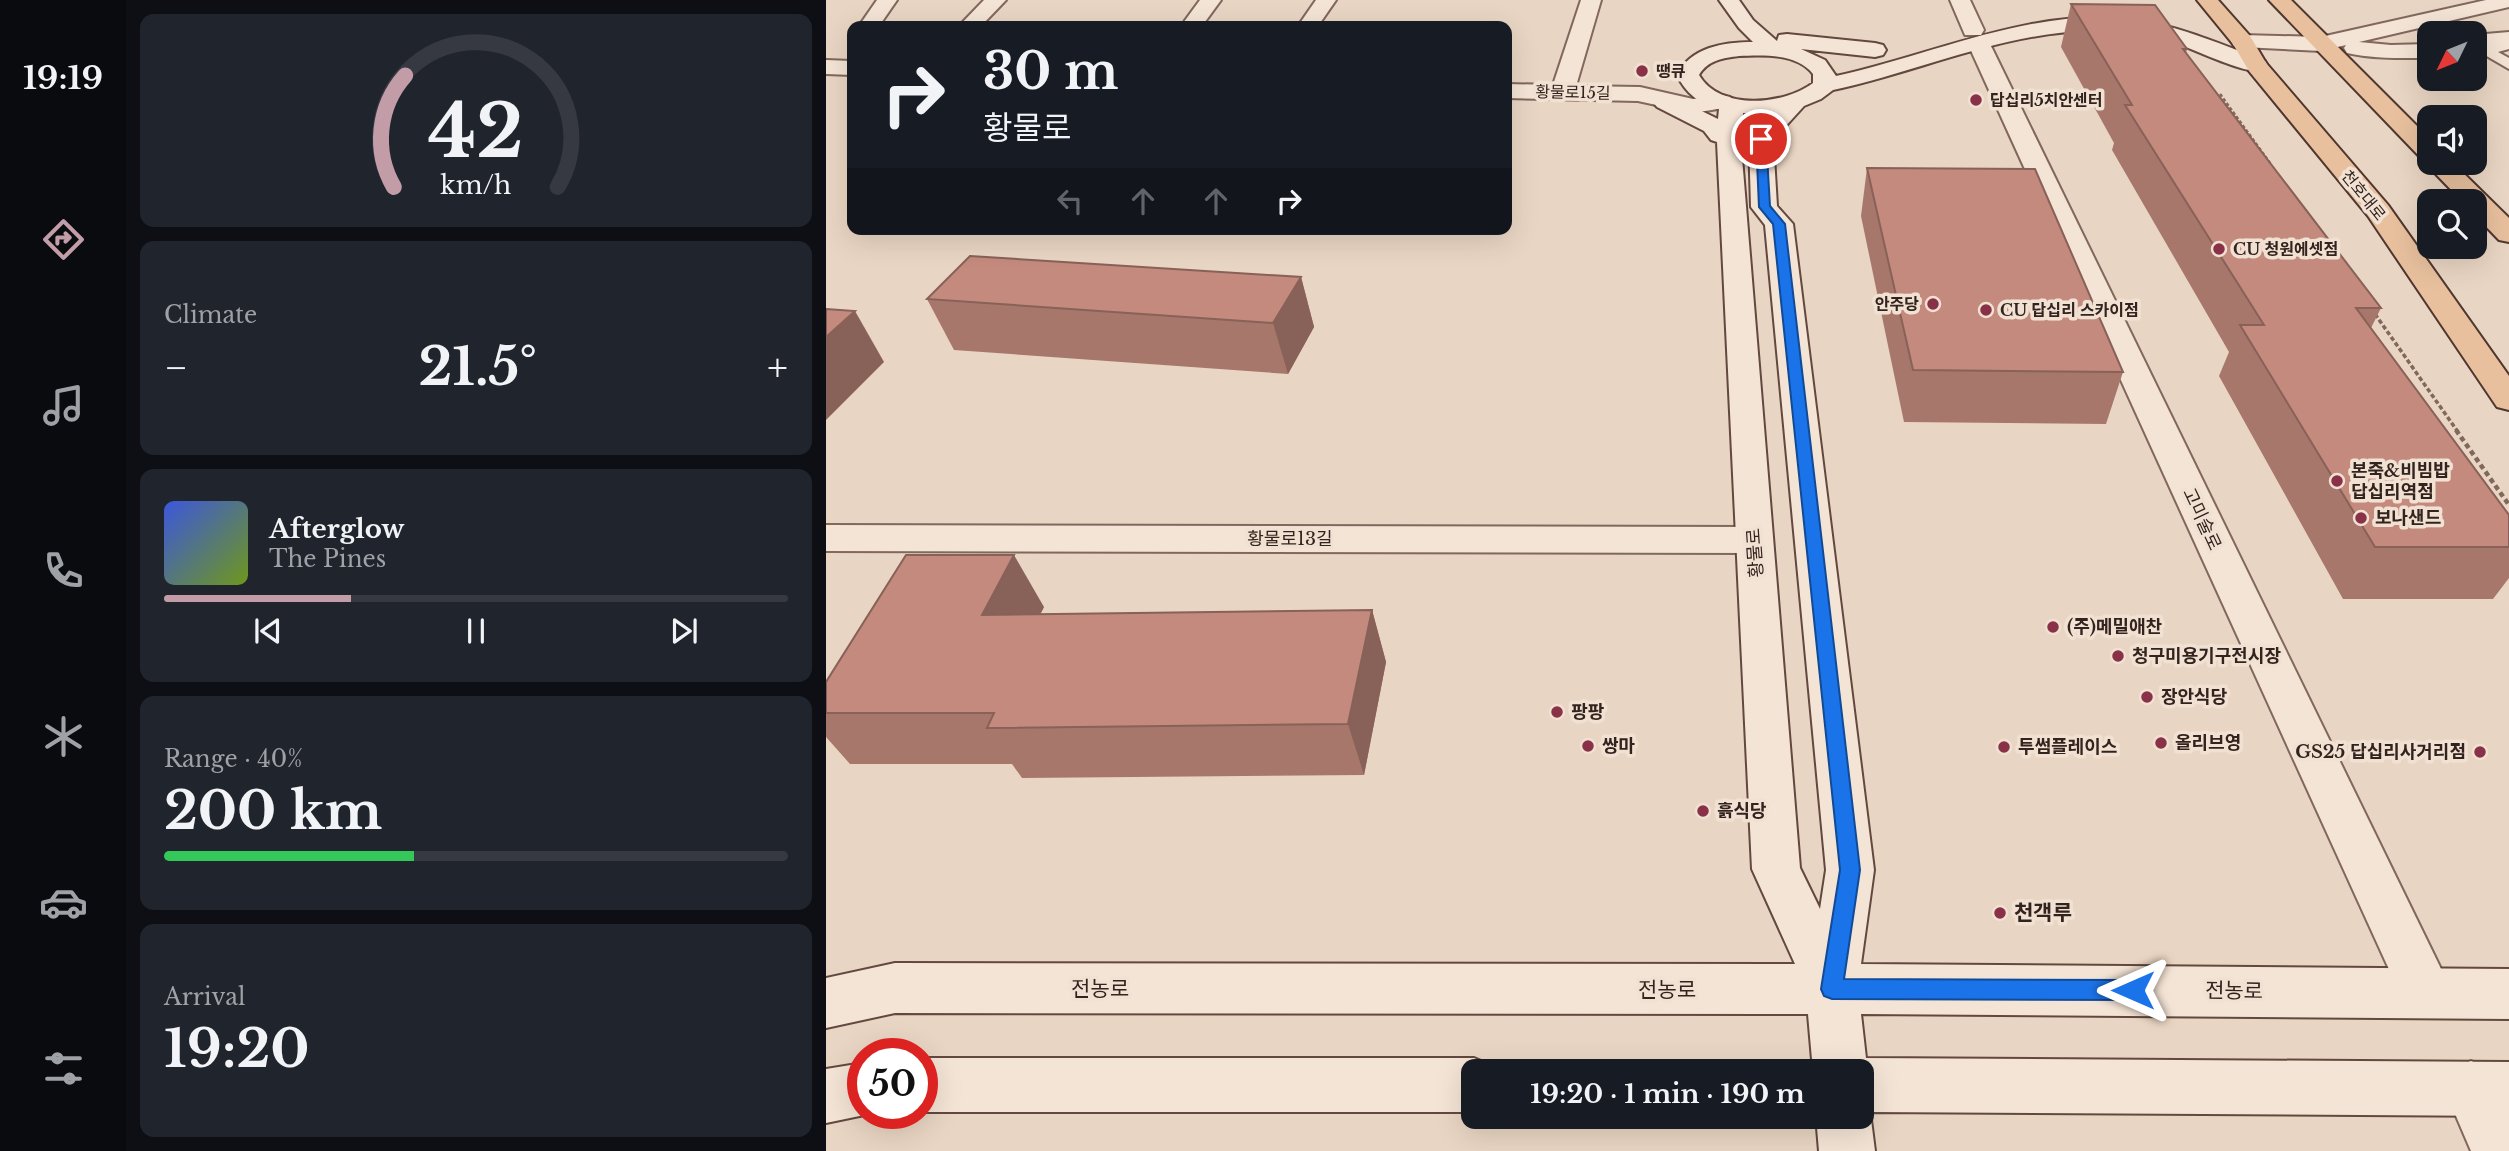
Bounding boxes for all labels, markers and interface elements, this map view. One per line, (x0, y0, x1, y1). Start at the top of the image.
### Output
north arrow (2417, 21, 2487, 91)
map controls (2417, 21, 2487, 259)
text: 30 m (983, 41, 1118, 102)
icon: right (868, 49, 959, 140)
text: 19:19 (23, 58, 103, 98)
place label: 땡큐 (1656, 61, 1686, 81)
marker: 땡큐 (1634, 63, 1650, 79)
street label: 황물로15길 (1535, 81, 1611, 103)
text: 42 (428, 86, 524, 177)
place label: 답십리5치안센터 (1990, 90, 2103, 110)
marker: 답십리5치안센터 (1968, 92, 1984, 108)
button: sound (2417, 105, 2487, 175)
text: 황물로 (983, 108, 1071, 148)
pin (1731, 109, 1791, 169)
icon: arrive (1742, 120, 1780, 158)
street label: 천호대로 (2338, 166, 2390, 224)
text: km/h (441, 170, 511, 201)
icon: left (1051, 182, 1089, 220)
icon: ahead (1124, 182, 1162, 220)
icon: ahead (1197, 182, 1235, 220)
icon: right (1270, 182, 1308, 220)
button: search (2417, 189, 2487, 259)
icon: directions (39, 215, 88, 264)
place label: CU 청원에셋점 (2233, 239, 2338, 259)
marker: CU 청원에셋점 (2211, 241, 2227, 257)
place label: 안주당 (1875, 294, 1919, 314)
marker: 안주당 (1925, 296, 1941, 312)
place label: CU 답십리 스카이점 (2000, 300, 2139, 320)
text: Climate (164, 301, 257, 329)
marker: CU 답십리 스카이점 (1978, 302, 1994, 318)
text: 21.5° (418, 335, 537, 399)
text: − (164, 344, 188, 391)
text: + (767, 344, 788, 391)
icon: music (39, 381, 88, 430)
place label: 본죽&비빔밥 답십리역점 (2351, 460, 2450, 503)
marker: 본죽&비빔밥 답십리역점 (2329, 473, 2345, 489)
street label: 고미술로 (2178, 484, 2226, 554)
place label: 보나샌드 (2375, 507, 2441, 529)
marker: 보나샌드 (2353, 510, 2369, 526)
text: Afterglow (269, 513, 405, 545)
street label: 황물로 (1742, 527, 1768, 579)
street label: 황물로13길 (1247, 528, 1333, 550)
text: The Pines (269, 545, 386, 573)
icon: phone (39, 546, 88, 595)
icon: previous (249, 612, 287, 650)
icon: pause (457, 612, 495, 650)
icon: next (665, 612, 703, 650)
place label: (주)메밀애찬 (2067, 616, 2163, 638)
marker: (주)메밀애찬 (2045, 619, 2061, 635)
place label: 청구미용기구전시장 (2132, 645, 2281, 667)
marker: 청구미용기구전시장 (2110, 648, 2126, 664)
place label: 장안식당 (2161, 686, 2227, 708)
marker: 장안식당 (2139, 689, 2155, 705)
place label: 팡팡 (1571, 701, 1605, 723)
marker: 팡팡 (1549, 704, 1565, 720)
icon: climate (39, 712, 88, 761)
place label: 올리브영 (2175, 732, 2241, 754)
place label: 쌍마 (1602, 735, 1636, 757)
marker: 올리브영 (2153, 735, 2169, 751)
place label: 투썸플레이스 (2018, 736, 2117, 758)
marker: 쌍마 (1580, 738, 1596, 754)
marker: 투썸플레이스 (1996, 739, 2012, 755)
place label: GS25 답십리사거리점 (2295, 741, 2466, 763)
marker: GS25 답십리사거리점 (2472, 744, 2488, 760)
text: Range · 40% (164, 745, 303, 773)
text: 200 km (164, 779, 382, 843)
place label: 흙식당 (1717, 800, 1767, 822)
marker: 흙식당 (1695, 803, 1711, 819)
icon: car (39, 878, 88, 927)
place label: 천객루 (2014, 900, 2072, 926)
marker: 천객루 (1992, 905, 2008, 921)
position arrow (2096, 953, 2170, 1027)
street label: 전농로 (1071, 976, 1129, 1002)
street label: 전농로 (1638, 977, 1696, 1003)
street label: 전농로 (2205, 977, 2263, 1005)
text: Arrival (164, 983, 245, 1011)
text: 19:20 (164, 1017, 310, 1081)
speed limit sign: 50 (847, 1038, 938, 1129)
icon: filters (39, 1044, 88, 1093)
text: 19:20 · 1 min · 190 m (1530, 1078, 1805, 1110)

